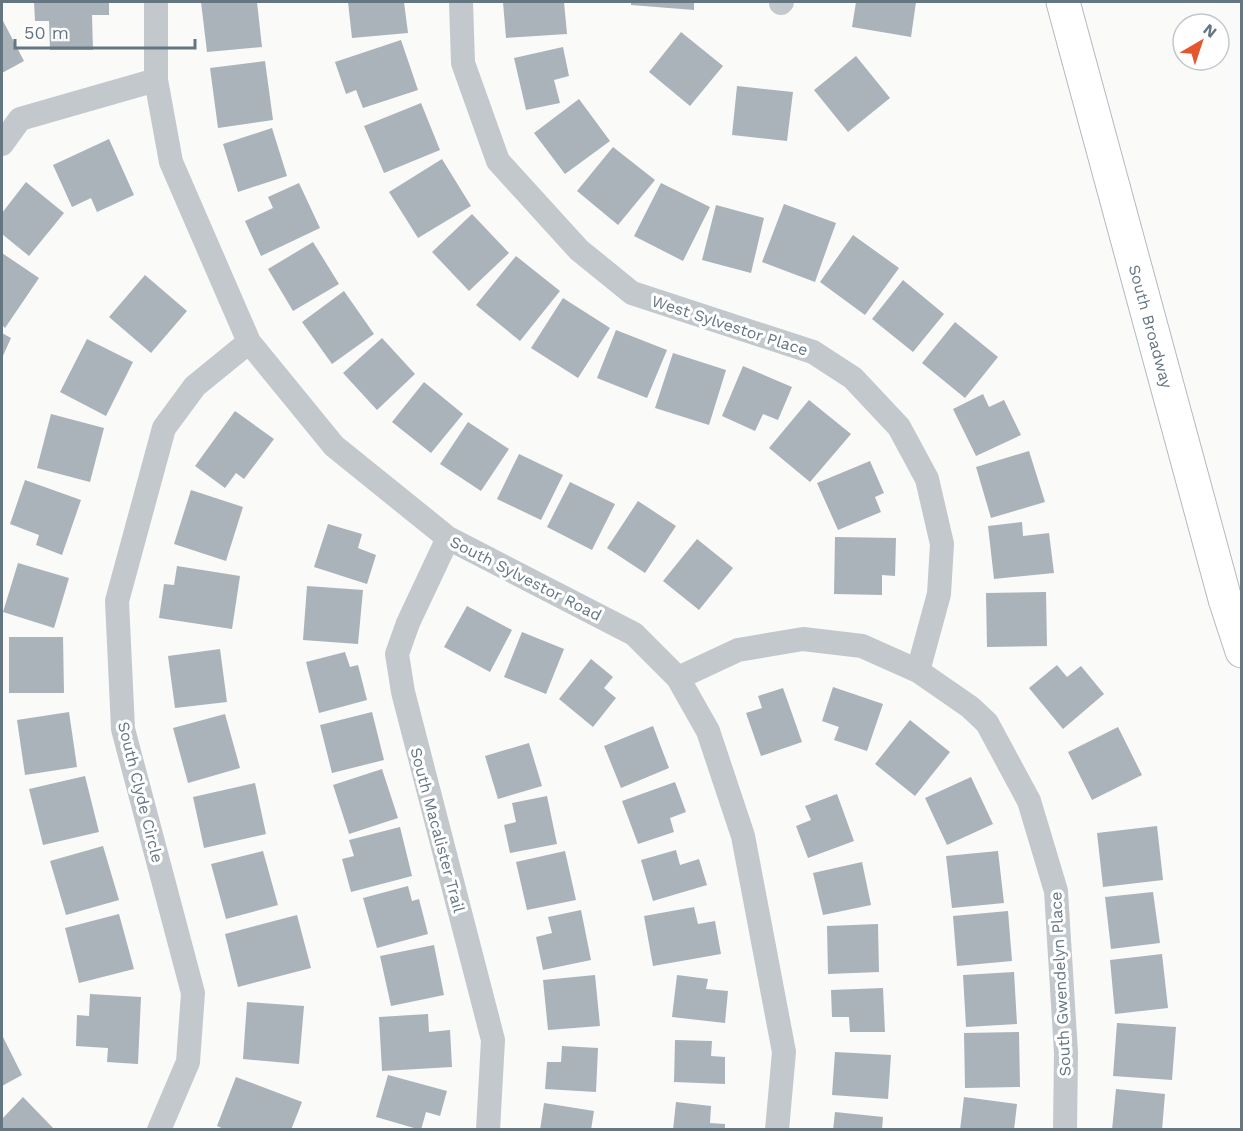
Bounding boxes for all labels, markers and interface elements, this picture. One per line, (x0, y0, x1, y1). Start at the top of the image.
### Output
scale bar (15, 12, 195, 50)
north arrow (1171, 12, 1231, 72)
text: N (1200, 20, 1221, 42)
text: 50 m (24, 22, 69, 43)
street label: South Broadway (1125, 262, 1177, 391)
street label: West Sylvestor Place (649, 291, 810, 360)
street label: South Sylvestor Road (447, 532, 605, 625)
street label: South Clyde Circle (114, 720, 167, 865)
street label: South Macalister Trail (406, 745, 469, 915)
street label: South Gwendelyn Place (1046, 891, 1075, 1077)

